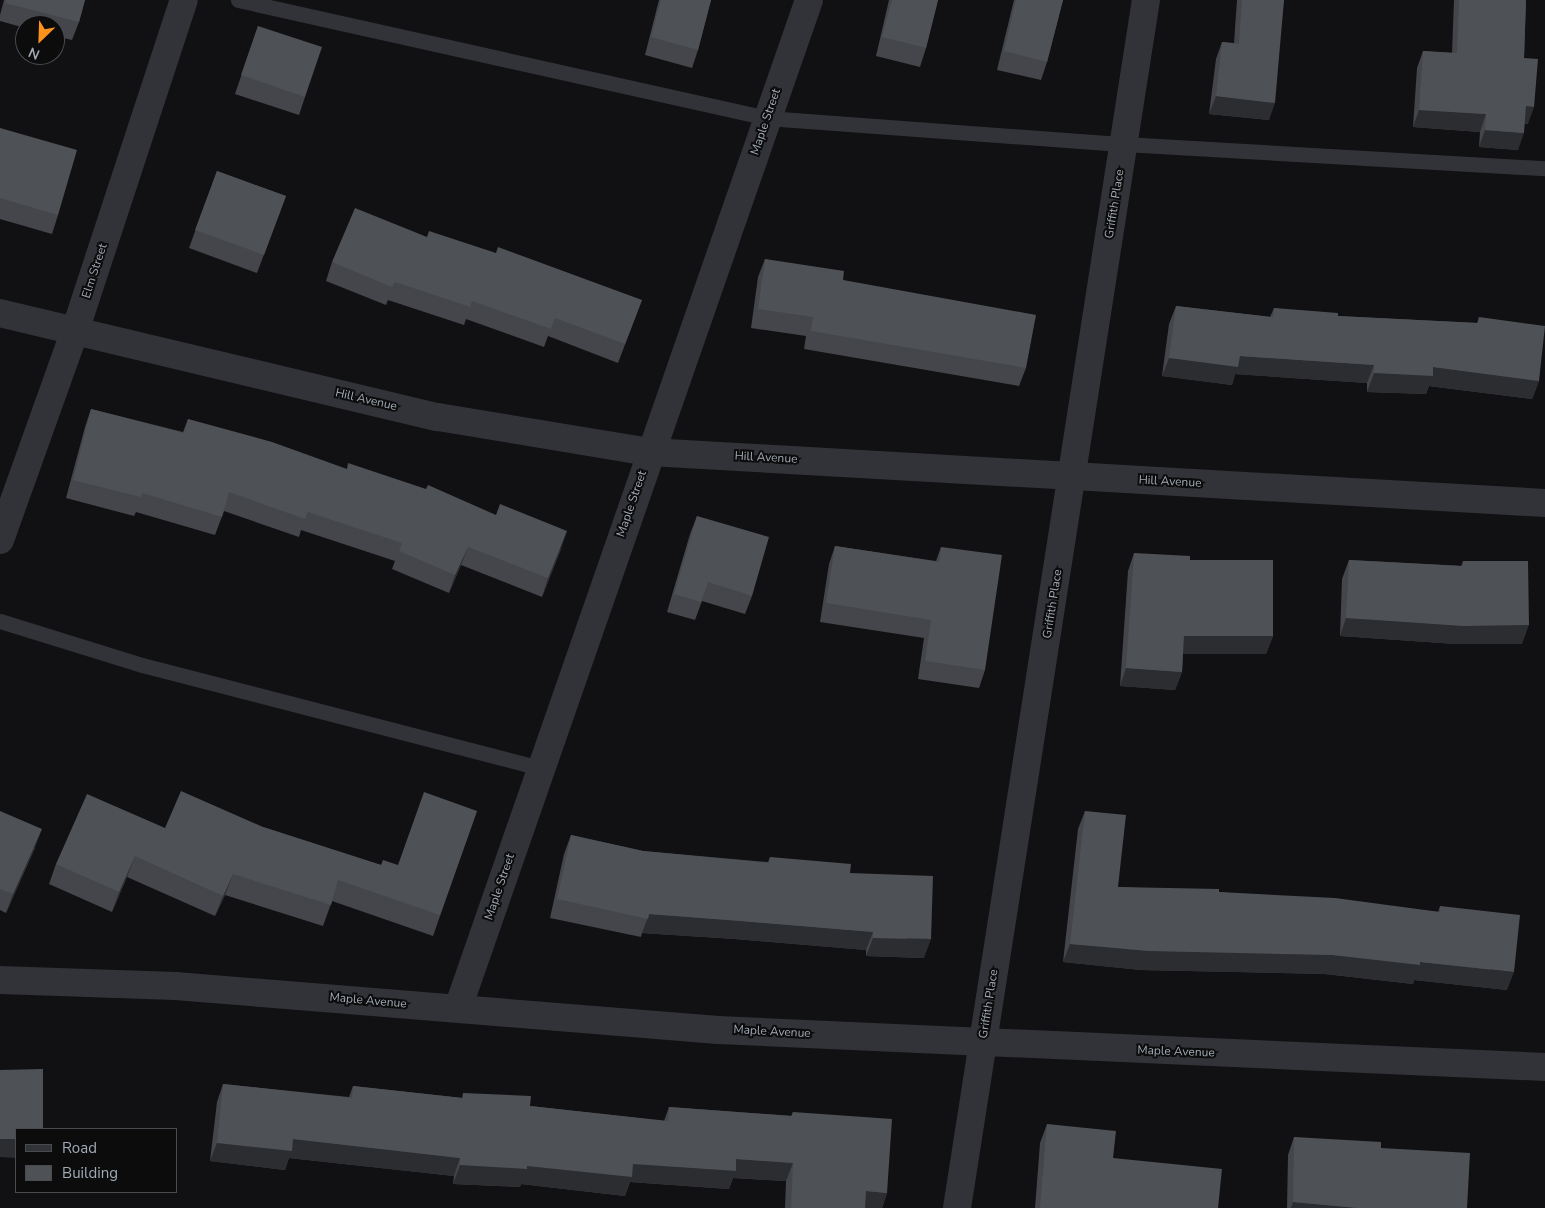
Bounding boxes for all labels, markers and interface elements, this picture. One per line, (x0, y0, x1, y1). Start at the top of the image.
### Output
north arrow (15, 15, 65, 65)
text: N (25, 42, 43, 64)
street label: Maple Street (748, 87, 784, 157)
street label: Griffith Place (1102, 168, 1128, 240)
street label: Elm Street (79, 242, 111, 300)
street label: Hill Avenue (334, 386, 398, 414)
street label: Hill Avenue (734, 449, 798, 467)
street label: Maple Street (614, 469, 650, 539)
street label: Hill Avenue (1138, 473, 1202, 491)
street label: Griffith Place (1040, 568, 1066, 640)
street label: Maple Street (482, 852, 518, 922)
street label: Griffith Place (976, 968, 1002, 1040)
street label: Maple Avenue (329, 990, 407, 1012)
street label: Maple Avenue (733, 1023, 811, 1041)
street label: Maple Avenue (1137, 1043, 1215, 1061)
legend (15, 1128, 178, 1193)
text: Road (62, 1138, 97, 1158)
text: Building (62, 1163, 118, 1183)

